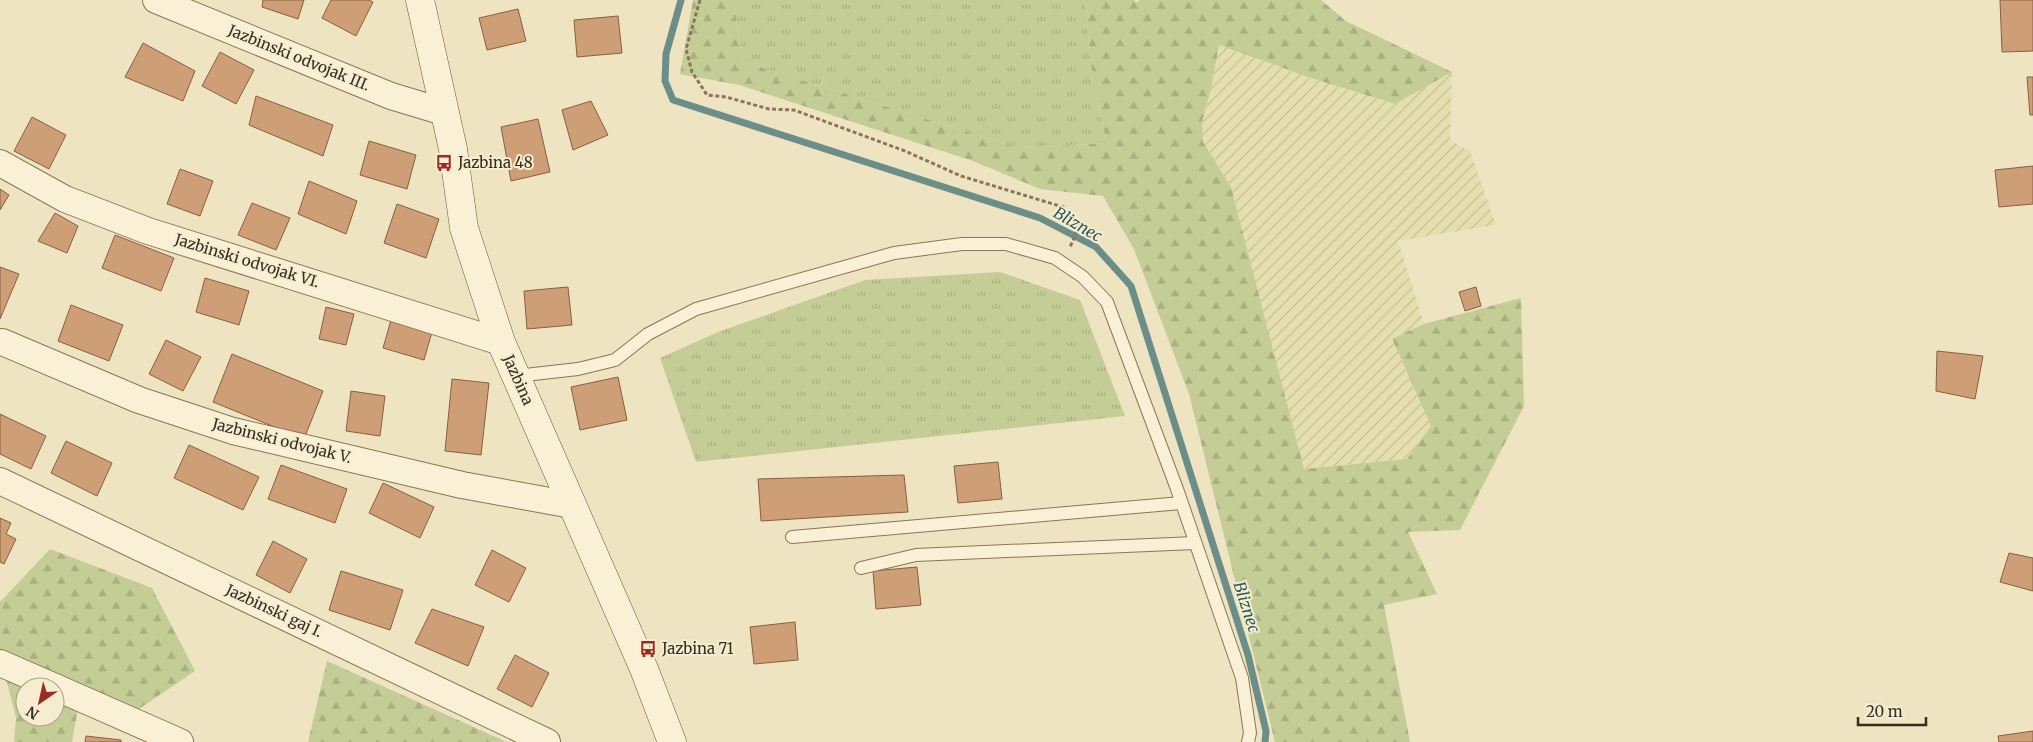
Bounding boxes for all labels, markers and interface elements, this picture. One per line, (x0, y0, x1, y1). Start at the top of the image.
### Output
street label: Jazbinski odvojak III. (225, 20, 373, 95)
bus stop icon: Jazbina 48 (434, 153, 454, 173)
place label: Jazbina 48 (457, 153, 533, 172)
water label: Bliznec (1050, 202, 1106, 246)
street label: Jazbinski odvojak VI. (172, 229, 322, 292)
street label: Jazbina (499, 351, 538, 408)
street label: Jazbinski odvojak V. (210, 414, 354, 467)
street label: Jazbinski gaj I. (222, 579, 326, 641)
water label: Bliznec (1229, 579, 1265, 636)
bus stop icon: Jazbina 71 (638, 639, 658, 659)
place label: Jazbina 71 (661, 639, 734, 658)
north arrow (15, 677, 65, 727)
scale bar (1858, 694, 1926, 726)
text: N (23, 702, 42, 723)
text: 20 m (1866, 702, 1903, 721)

